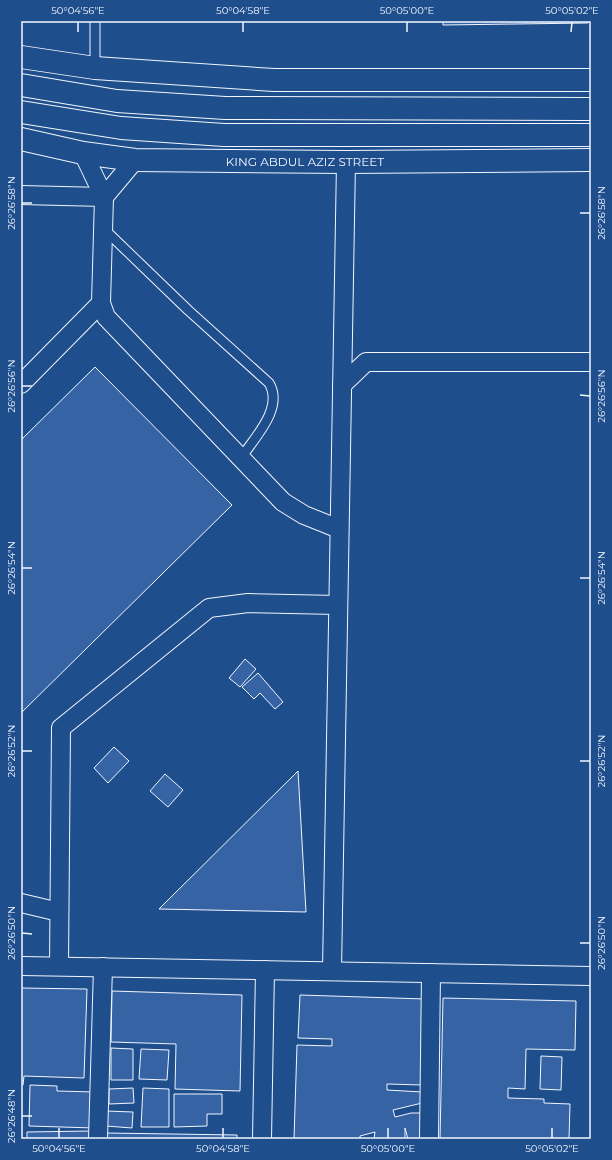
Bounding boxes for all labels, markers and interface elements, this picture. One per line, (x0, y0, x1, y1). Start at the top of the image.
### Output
text: 50°04'56"E (51, 4, 105, 17)
text: 50°04'58"E (216, 4, 270, 17)
text: 50°05'00"E (380, 4, 435, 17)
text: 50°05'02"E (545, 4, 599, 17)
street label: KING ABDUL AZIZ STREET (226, 154, 384, 169)
text: 26°26'58"N (5, 176, 18, 230)
text: 26°26'58"N (595, 186, 608, 240)
text: 26°26'56"N (5, 359, 18, 413)
text: 26°26'56"N (595, 369, 608, 423)
text: 26°26'54"N (5, 541, 18, 595)
text: 26°26'54"N (595, 551, 608, 605)
text: 26°26'52"N (5, 725, 18, 777)
text: 26°26'52"N (595, 735, 608, 787)
text: 26°26'50"N (5, 906, 18, 960)
text: 26°26'50"N (595, 916, 608, 970)
text: 26°26'48"N (5, 1089, 18, 1143)
text: 50°04'56"E (32, 1142, 86, 1155)
text: 50°04'58"E (196, 1142, 250, 1155)
text: 50°05'00"E (361, 1142, 416, 1155)
text: 50°05'02"E (525, 1142, 579, 1155)

